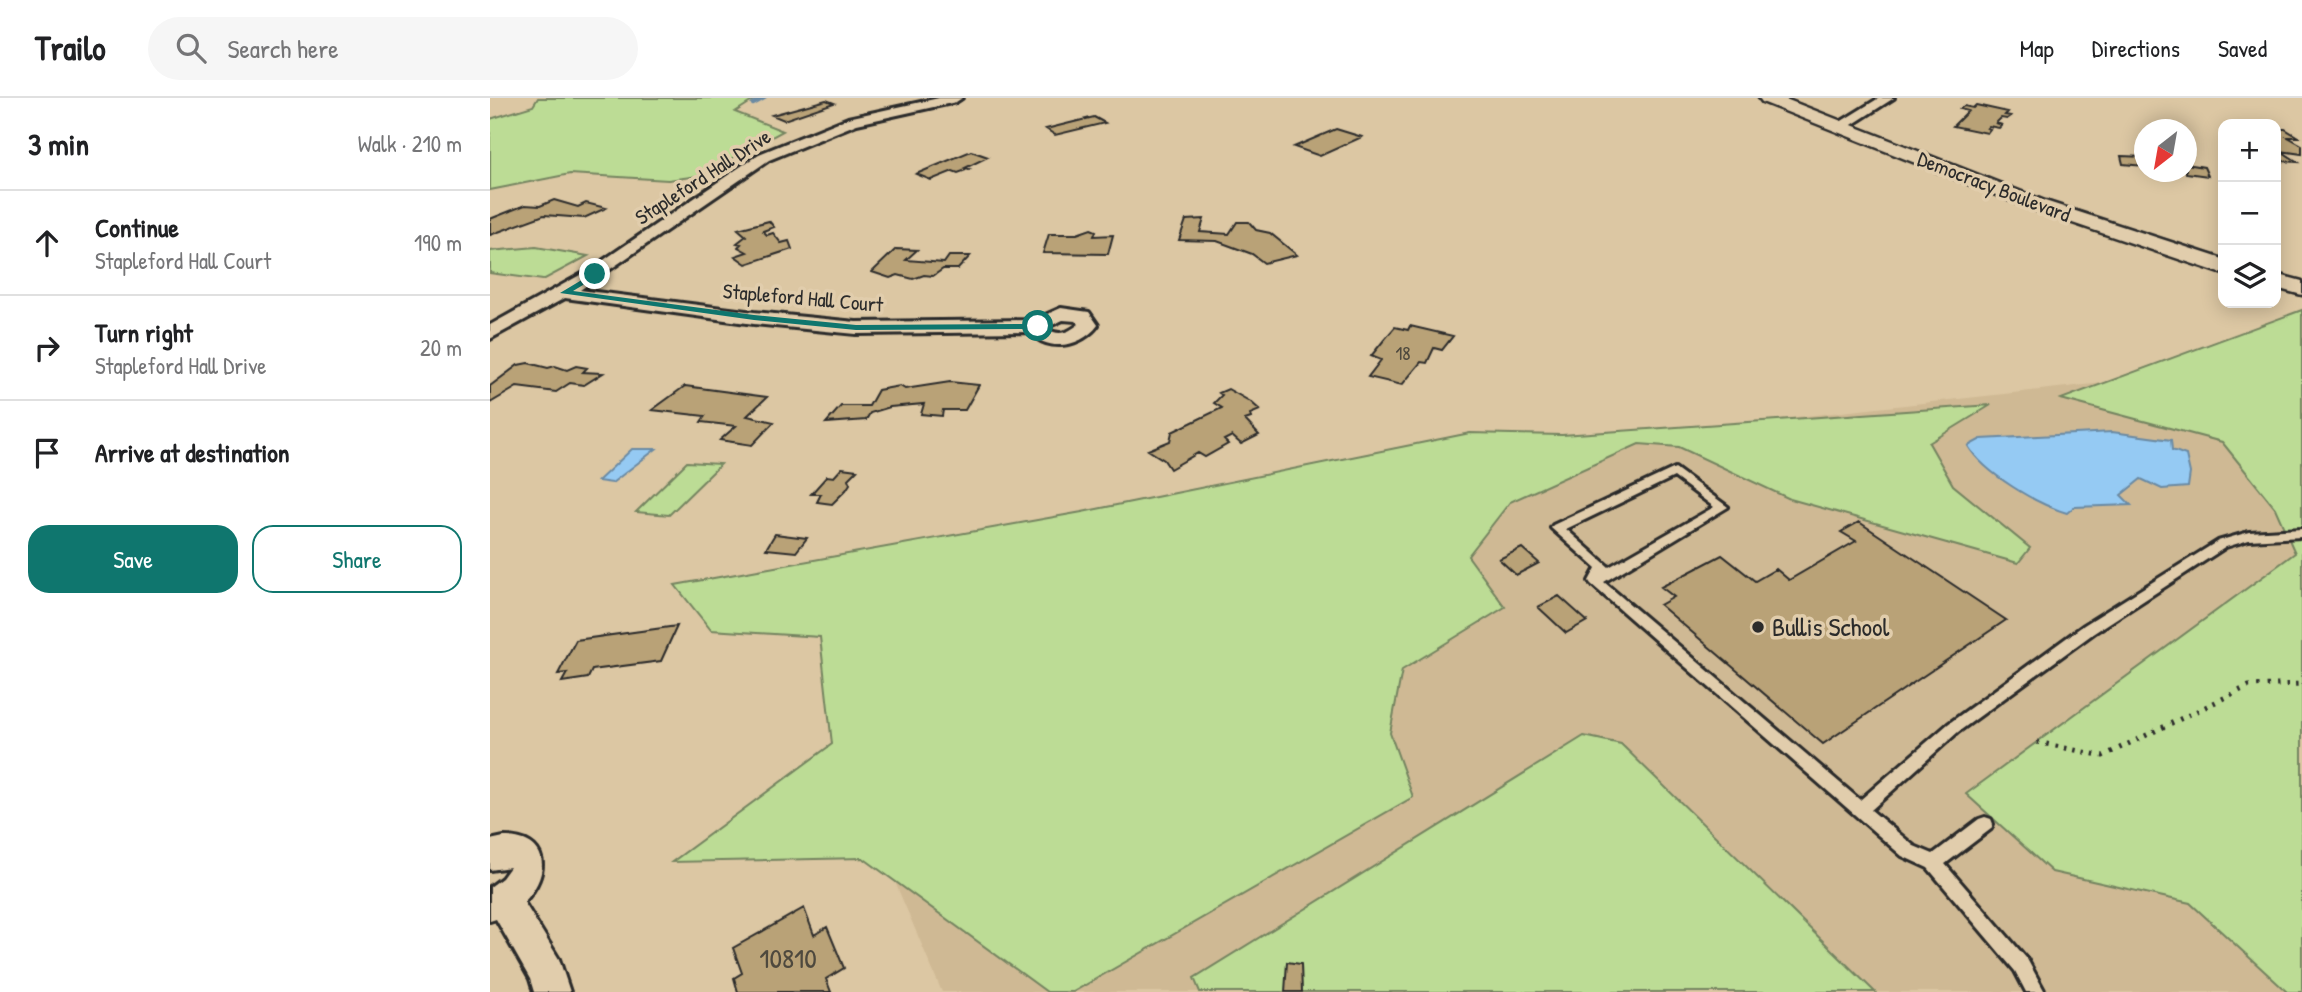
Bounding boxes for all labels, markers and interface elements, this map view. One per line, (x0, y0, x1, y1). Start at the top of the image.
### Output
search box (148, 17, 638, 80)
text: Trailo (35, 26, 106, 70)
icon: search (172, 29, 210, 67)
text: Search here (228, 31, 339, 66)
text: Map (2020, 32, 2054, 64)
text: Directions (2092, 32, 2180, 64)
text: Saved (2218, 32, 2267, 64)
north arrow (2134, 119, 2197, 182)
map controls (2218, 119, 2281, 308)
button: + (2218, 119, 2281, 182)
street label: Stapleford Hall Drive (629, 122, 776, 231)
text: 3 min (28, 124, 89, 164)
text: Walk · 210 m (358, 128, 462, 159)
street label: Democracy Boulevard (1913, 144, 2075, 229)
button: − (2218, 182, 2281, 245)
text: Continue (95, 210, 179, 245)
icon: ahead (28, 224, 66, 262)
text: 190 m (414, 227, 462, 258)
text: Stapleford Hall Court (95, 245, 271, 276)
button: layers (2218, 245, 2281, 308)
route end (579, 258, 610, 289)
street label: Stapleford Hall Court (722, 276, 885, 319)
route start (1022, 310, 1053, 341)
text: Turn right (95, 315, 193, 350)
icon: right (28, 329, 66, 367)
text: 20 m (420, 332, 462, 363)
house number: 18 (1395, 340, 1411, 366)
text: Stapleford Hall Drive (95, 350, 267, 381)
icon: arrive (28, 434, 66, 472)
text: Arrive at destination (95, 435, 290, 470)
button: Save (28, 525, 238, 593)
button: Share (252, 525, 462, 593)
place label: Bullis School (1772, 609, 1890, 644)
marker: Bullis School (1750, 619, 1766, 635)
house number: 10810 (759, 939, 817, 977)

